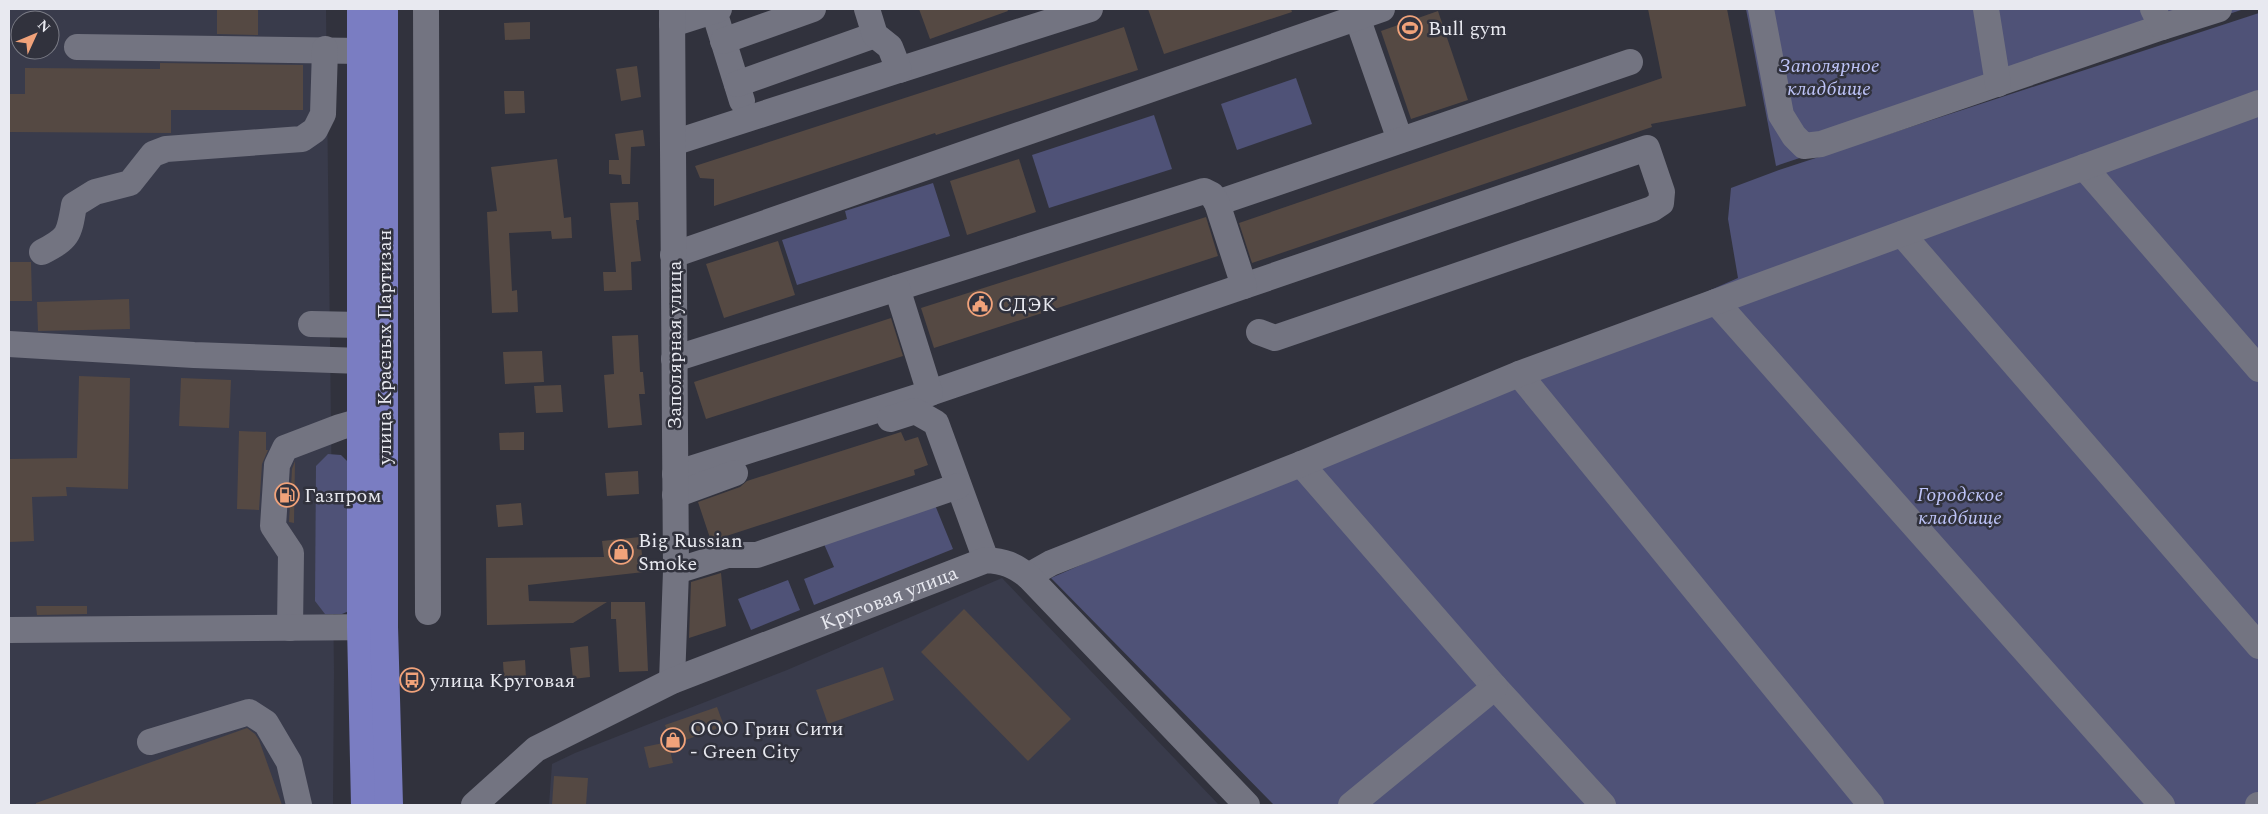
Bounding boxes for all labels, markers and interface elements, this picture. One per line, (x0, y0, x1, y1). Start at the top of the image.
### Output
north arrow (10, 10, 60, 60)
place label: Bull gym (1428, 14, 1507, 44)
text: N (32, 15, 56, 38)
sports icon: Bull gym (1397, 15, 1423, 41)
park label: Заполярное кладбище (1778, 51, 1880, 104)
street label: улица Красных Партизан (370, 229, 400, 466)
street label: Заполярная улица (660, 260, 690, 430)
place label: СДЭК (998, 290, 1057, 320)
public building icon: СДЭК (967, 291, 993, 317)
park label: Городское кладбище (1917, 480, 2004, 533)
place label: Газпром (304, 481, 382, 511)
fuel station icon: Газпром (274, 482, 300, 508)
place label: Big Russian Smoke (638, 526, 743, 579)
shop icon: Big Russian Smoke (608, 539, 634, 565)
street label: Круговая улица (816, 558, 963, 638)
place label: улица Круговая (429, 666, 575, 696)
bus stop icon: улица Круговая (399, 667, 425, 693)
place label: ООО Грин Сити - Green City (690, 714, 844, 767)
shop icon: ООО Грин Сити - Green City (660, 727, 686, 753)

